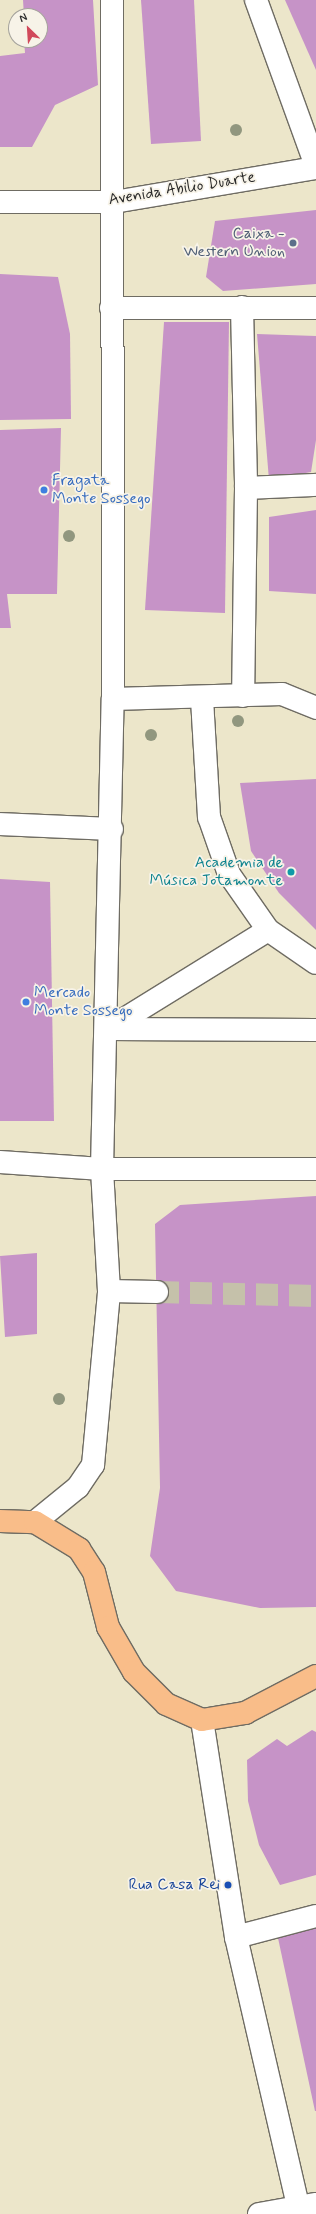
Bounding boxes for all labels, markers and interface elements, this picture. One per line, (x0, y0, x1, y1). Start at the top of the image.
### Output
north arrow (8, 8, 48, 48)
text: N (17, 10, 30, 26)
street label: Avenida Abilio Duarte (107, 168, 257, 210)
place label: Caixa - Western Union (187, 224, 285, 262)
marker: Caixa - Western Union (288, 238, 298, 248)
place label: Fragata Monte Sossego (52, 471, 150, 509)
marker: Fragata Monte Sossego (39, 485, 49, 495)
place label: Academia de Música Jotamonte (158, 853, 283, 891)
marker: Academia de Música Jotamonte (286, 867, 296, 877)
place label: Mercado Monte Sossego (34, 983, 132, 1021)
marker: Mercado Monte Sossego (21, 997, 31, 1007)
place label: Rua Casa Rei (132, 1875, 220, 1895)
marker: Rua Casa Rei (223, 1880, 233, 1890)

